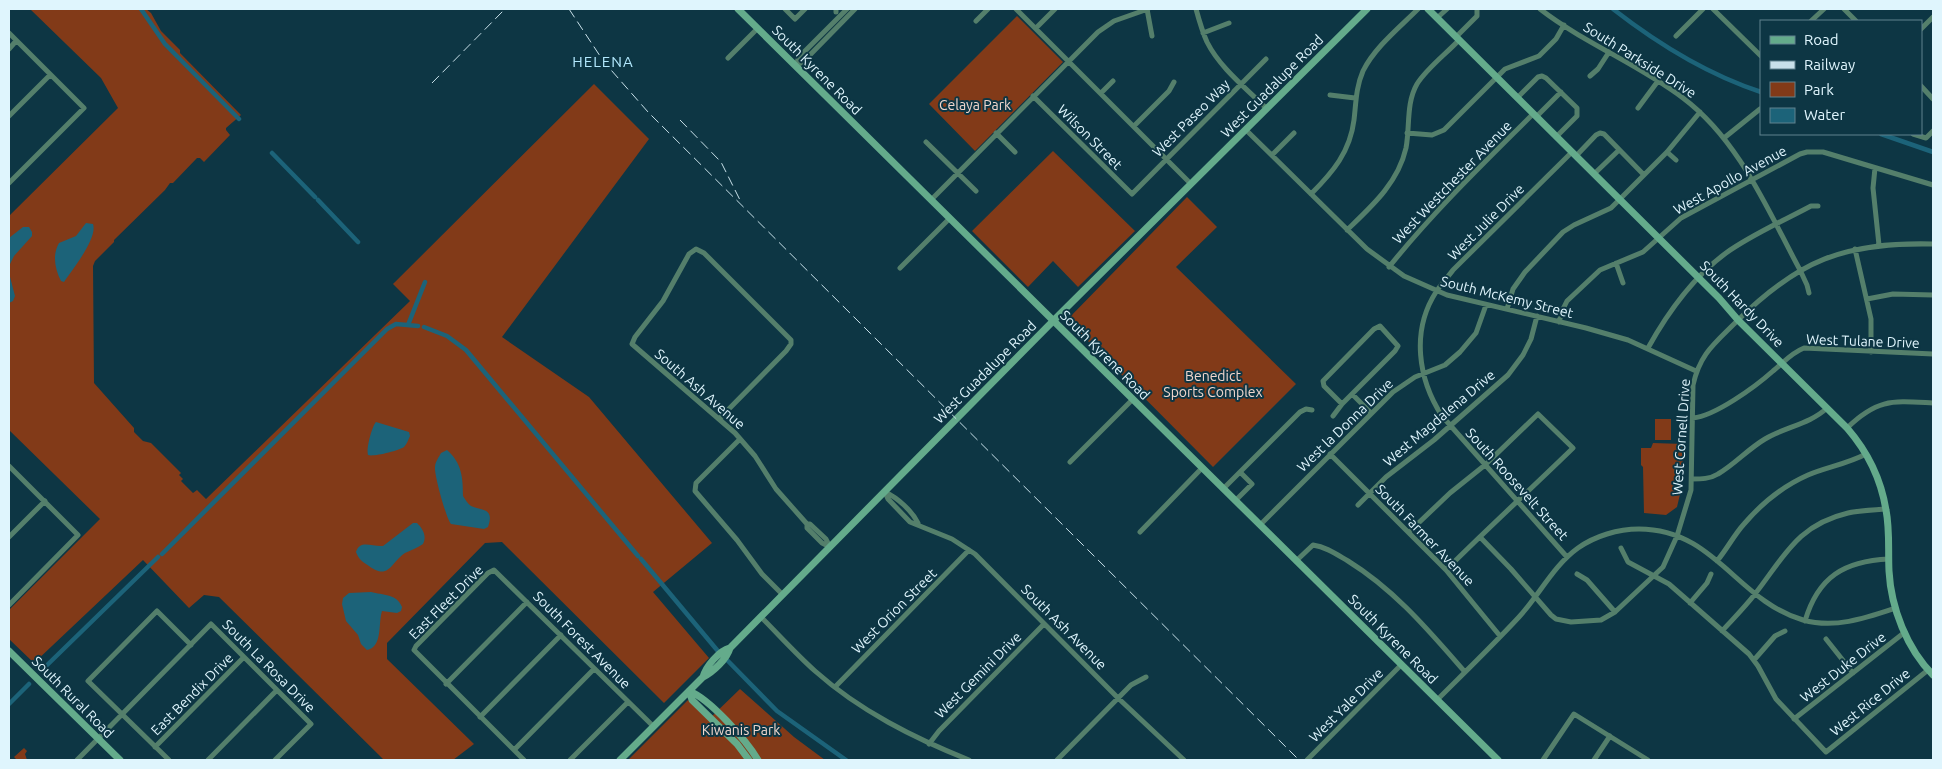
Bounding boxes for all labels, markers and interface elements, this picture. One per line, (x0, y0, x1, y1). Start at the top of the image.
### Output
street label: South Parkside Drive (1581, 19, 1699, 101)
legend (1760, 20, 1922, 135)
street label: South Kyrene Road (769, 22, 865, 118)
street label: West Guadalupe Road (1217, 31, 1327, 141)
text: Road (1804, 31, 1839, 48)
district label: HELENA (572, 53, 634, 70)
text: Railway (1804, 56, 1855, 73)
street label: West Paseo Way (1149, 76, 1233, 160)
text: Park (1804, 81, 1834, 98)
park label: Celaya Park (939, 97, 1011, 113)
street label: Wilson Street (1054, 101, 1126, 173)
text: Water (1804, 106, 1845, 123)
street label: West Westchester Avenue (1389, 117, 1515, 247)
street label: West Apollo Avenue (1671, 142, 1789, 218)
street label: West Julie Drive (1445, 181, 1527, 263)
street label: South Hardy Drive (1697, 258, 1787, 350)
street label: South McKemy Street (1439, 273, 1575, 321)
street label: South Kyrene Road (1057, 307, 1153, 403)
street label: West Guadalupe Road (930, 317, 1040, 427)
street label: West Tulane Drive (1806, 331, 1920, 351)
street label: South Ash Avenue (652, 346, 748, 432)
street label: West Magdalena Drive (1380, 367, 1498, 469)
park label: Benedict Sports Complex (1163, 368, 1263, 400)
street label: West la Donna Drive (1294, 375, 1396, 475)
street label: West Cornell Drive (1669, 378, 1693, 496)
street label: South Roosevelt Street (1463, 425, 1572, 544)
street label: South Farmer Avenue (1372, 481, 1478, 589)
street label: East Fleet Drive (406, 562, 486, 642)
street label: West Orion Street (848, 565, 940, 657)
street label: South Ash Avenue (1018, 581, 1110, 673)
street label: South Forest Avenue (530, 588, 634, 692)
street label: South Kyrene Road (1345, 591, 1441, 687)
street label: South La Rosa Drive (219, 616, 319, 716)
street label: West Gemini Drive (932, 629, 1024, 721)
street label: West Duke Drive (1797, 629, 1889, 705)
street label: East Bendix Drive (148, 650, 236, 738)
street label: South Rural Road (29, 653, 117, 741)
street label: West Yale Drive (1306, 665, 1386, 745)
street label: West Rice Drive (1827, 665, 1913, 739)
park label: Kiwanis Park (702, 722, 780, 738)

